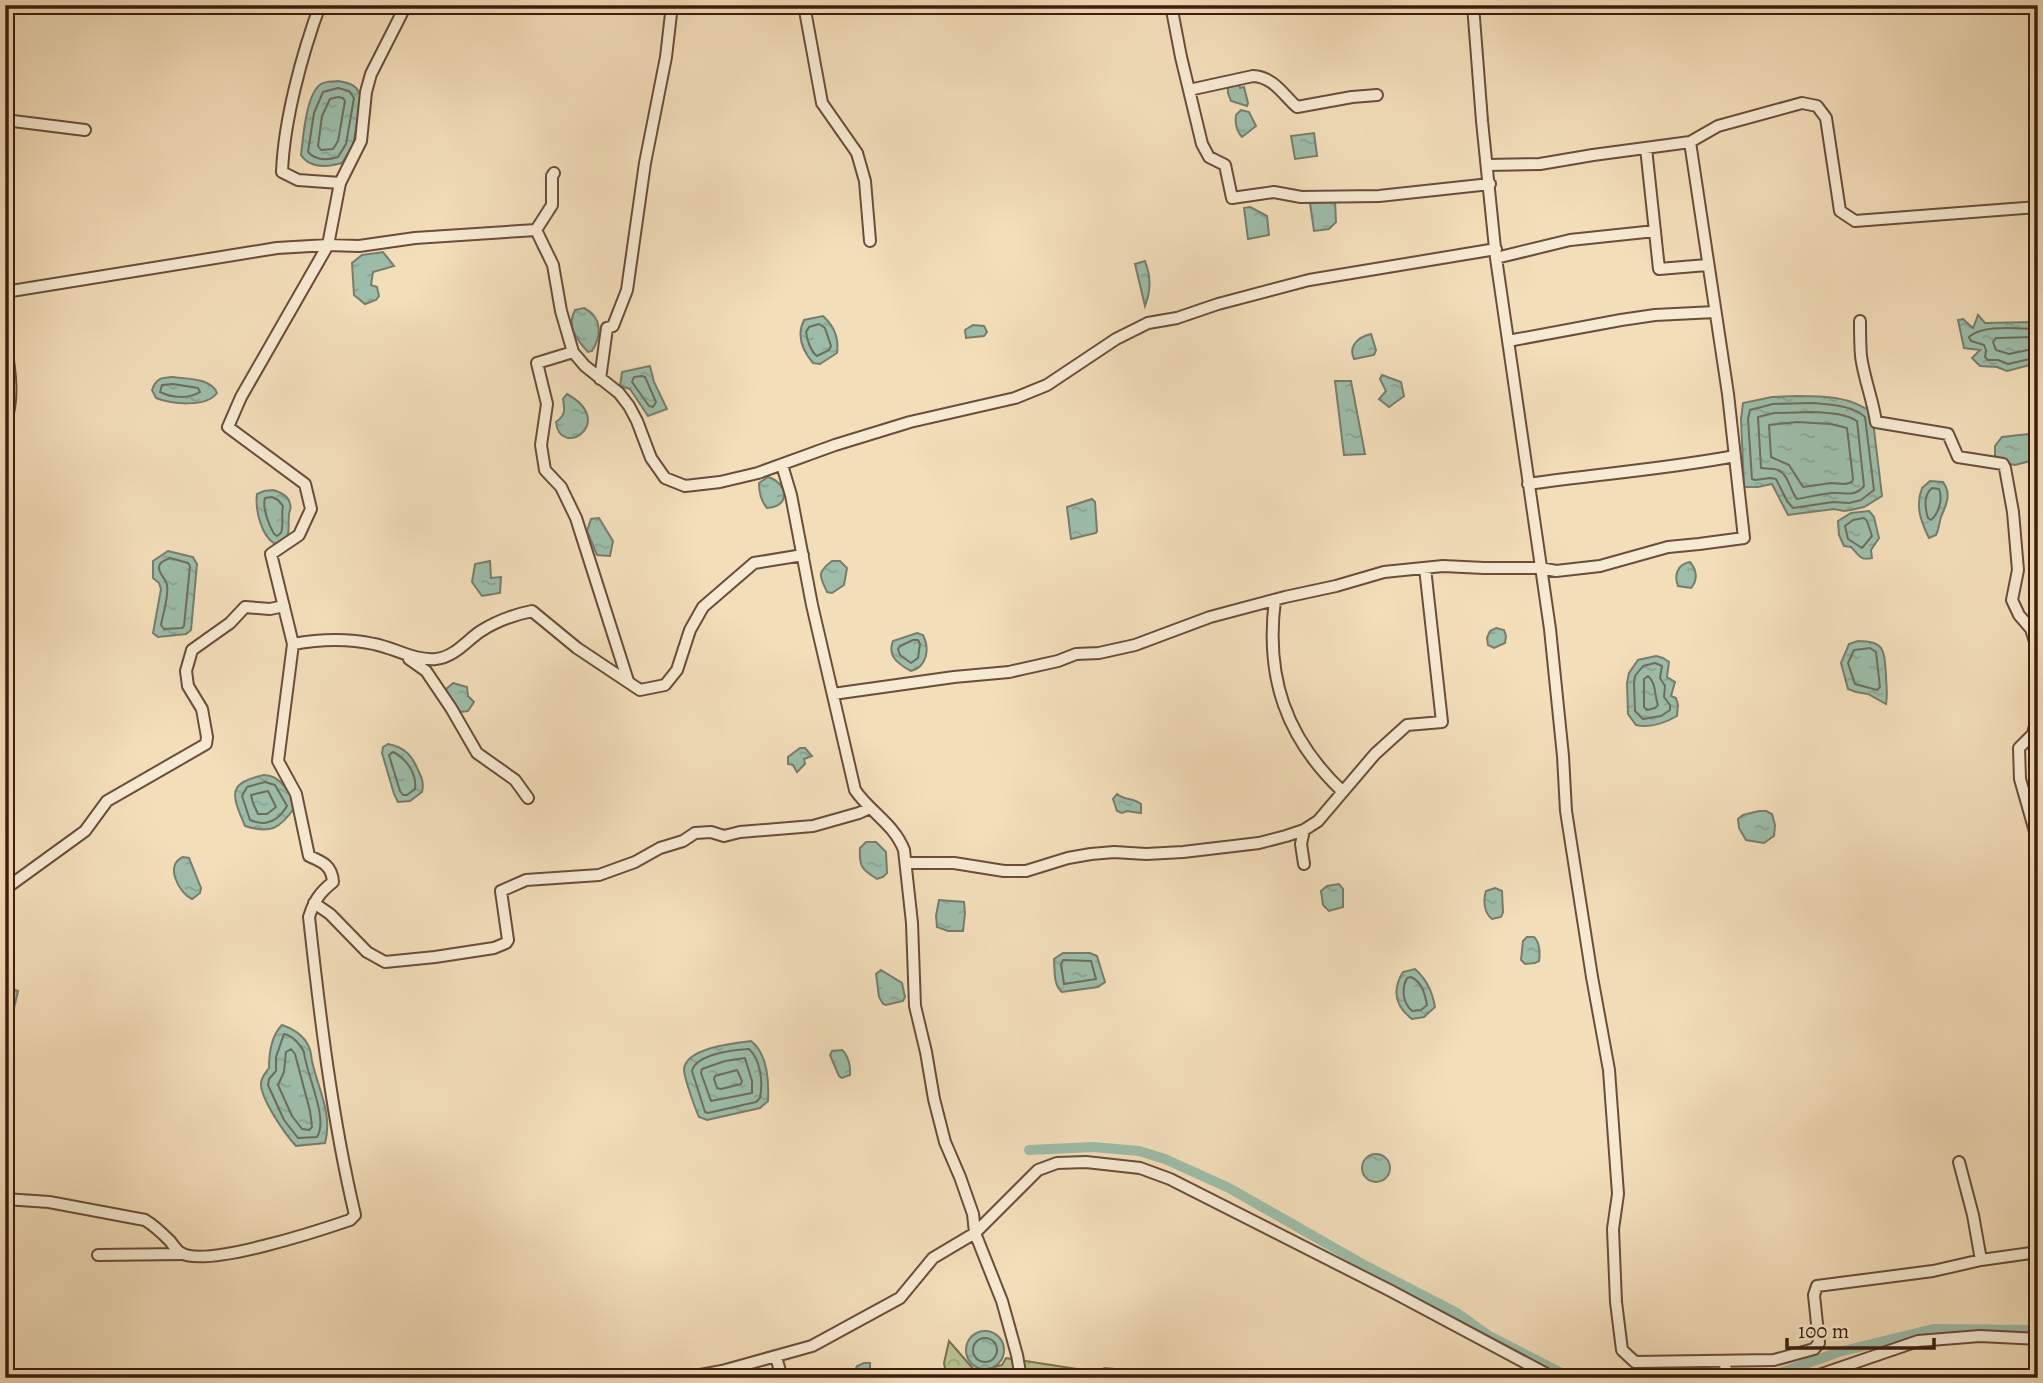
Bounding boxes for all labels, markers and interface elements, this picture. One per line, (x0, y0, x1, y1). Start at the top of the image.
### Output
scale bar (1787, 1306, 1934, 1350)
text: 100 m (1798, 1317, 1849, 1345)

